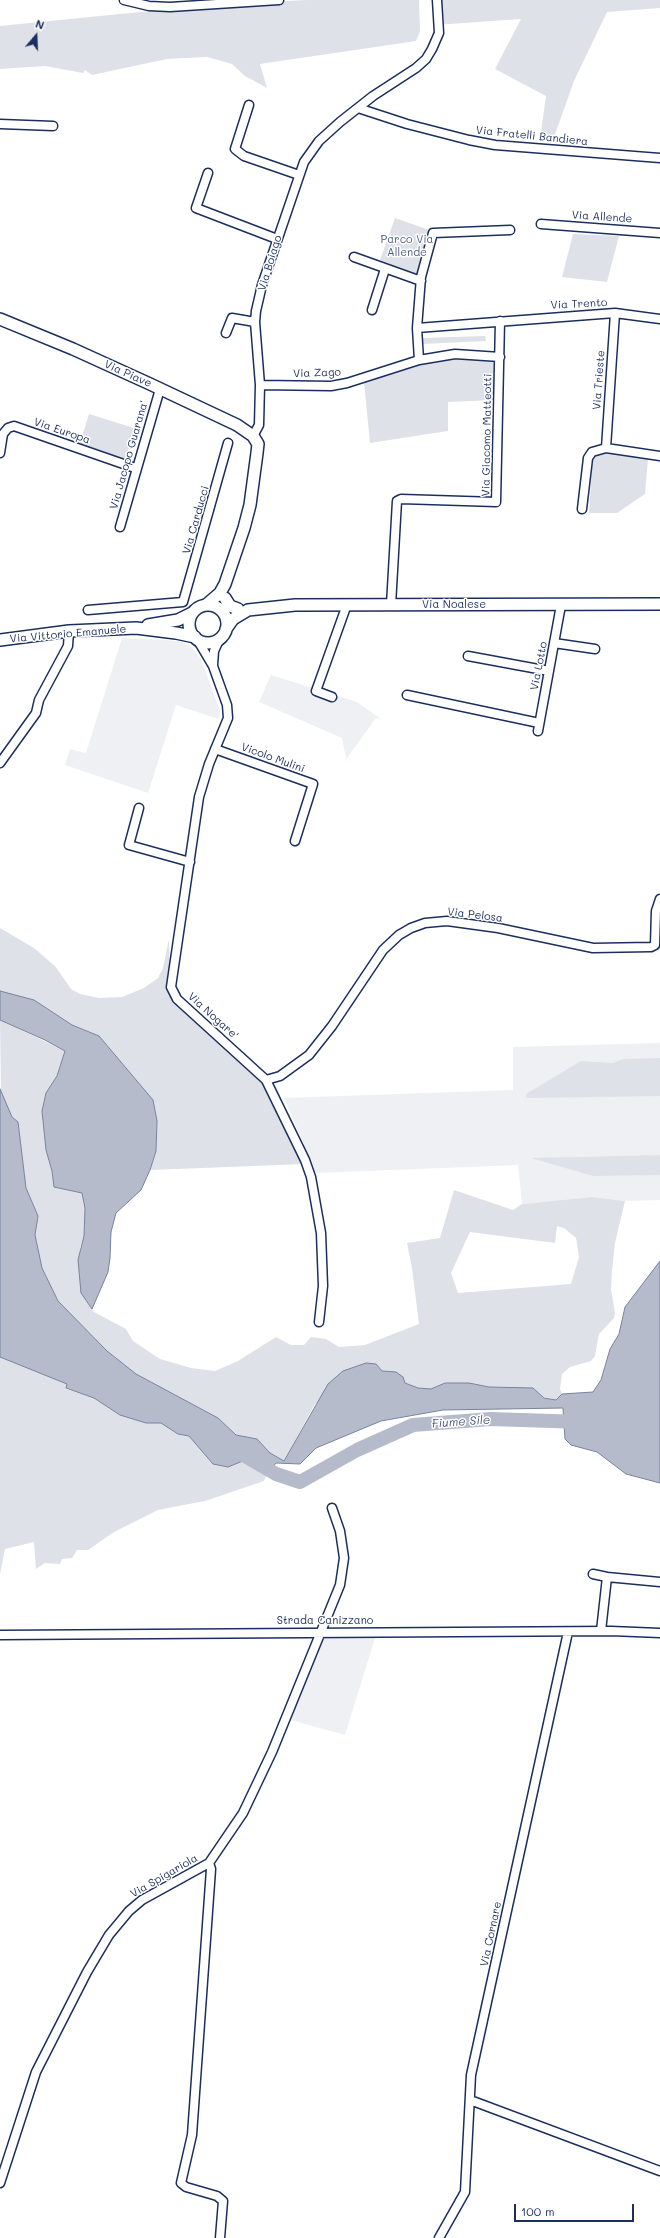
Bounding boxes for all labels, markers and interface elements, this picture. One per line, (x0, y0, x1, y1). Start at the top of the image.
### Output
north arrow (16, 16, 56, 56)
text: N (34, 16, 46, 33)
street label: Via Fratelli Bandiera (475, 124, 589, 148)
street label: Via Allende (571, 208, 633, 226)
park label: Parco Via Allende (381, 233, 433, 259)
street label: Via Boiago (255, 234, 285, 292)
street label: Via Trento (550, 296, 608, 312)
street label: Via Trieste (590, 350, 608, 410)
street label: Via Piave (102, 358, 154, 390)
street label: Via Zago (293, 366, 341, 380)
street label: Via Giacomo Matteotti (479, 374, 495, 496)
street label: Via Jacopo Guarana' (107, 399, 151, 511)
street label: Via Europa (32, 415, 92, 447)
street label: Via Carducci (180, 484, 212, 556)
street label: Via Noalese (422, 598, 486, 612)
street label: Via Vittorio Emanuele (9, 622, 127, 646)
street label: Via Lotto (528, 641, 550, 691)
street label: Vicolo Mulini (239, 740, 307, 776)
street label: Via Pelosa (446, 905, 504, 925)
street label: Via Nogare' (185, 990, 241, 1042)
water label: Fiume Sile (431, 1413, 491, 1431)
street label: Strada Canizzano (277, 1614, 373, 1628)
street label: Via Spigariola (128, 1851, 200, 1901)
street label: Via Cornare (478, 1900, 504, 1968)
scale bar (516, 2196, 636, 2222)
text: 100 m (521, 2203, 555, 2219)

